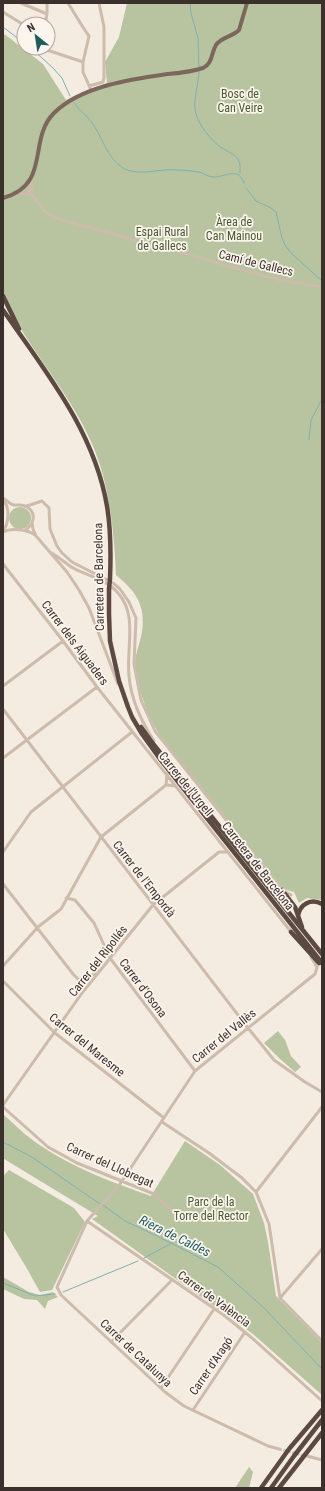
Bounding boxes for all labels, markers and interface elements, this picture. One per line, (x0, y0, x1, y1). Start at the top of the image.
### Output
north arrow (16, 16, 56, 56)
text: N (25, 20, 38, 35)
park label: Bosc de Can Veire (217, 87, 263, 115)
park label: Àrea de Can Mainou (206, 214, 262, 243)
park label: Espai Rural de Gallecs (136, 225, 188, 253)
street label: Camí de Gallecs (217, 247, 295, 279)
street label: Carretera de Barcelona (91, 523, 107, 631)
street label: Carrer dels Aiguaders (39, 598, 111, 688)
street label: Carrer de l'Urgell (156, 749, 216, 819)
street label: Carretera de Barcelona (219, 819, 297, 913)
street label: Carrer de l'Empordà (110, 838, 178, 920)
street label: Carrer del Ripollés (66, 923, 130, 999)
street label: Carrer d'Osona (116, 956, 170, 1020)
street label: Carrer del Vallès (189, 1006, 259, 1066)
street label: Carrer del Maresme (46, 1010, 128, 1080)
street label: Carrer del Llobregat (64, 1140, 156, 1191)
park label: Parc de la Torre del Rector (173, 1195, 249, 1223)
water label: Riera de Caldes (137, 1212, 213, 1260)
street label: Carrer de València (175, 1268, 253, 1330)
street label: Carrer de Catalunya (97, 1316, 175, 1390)
street label: Carrer d'Aragó (186, 1334, 236, 1398)

